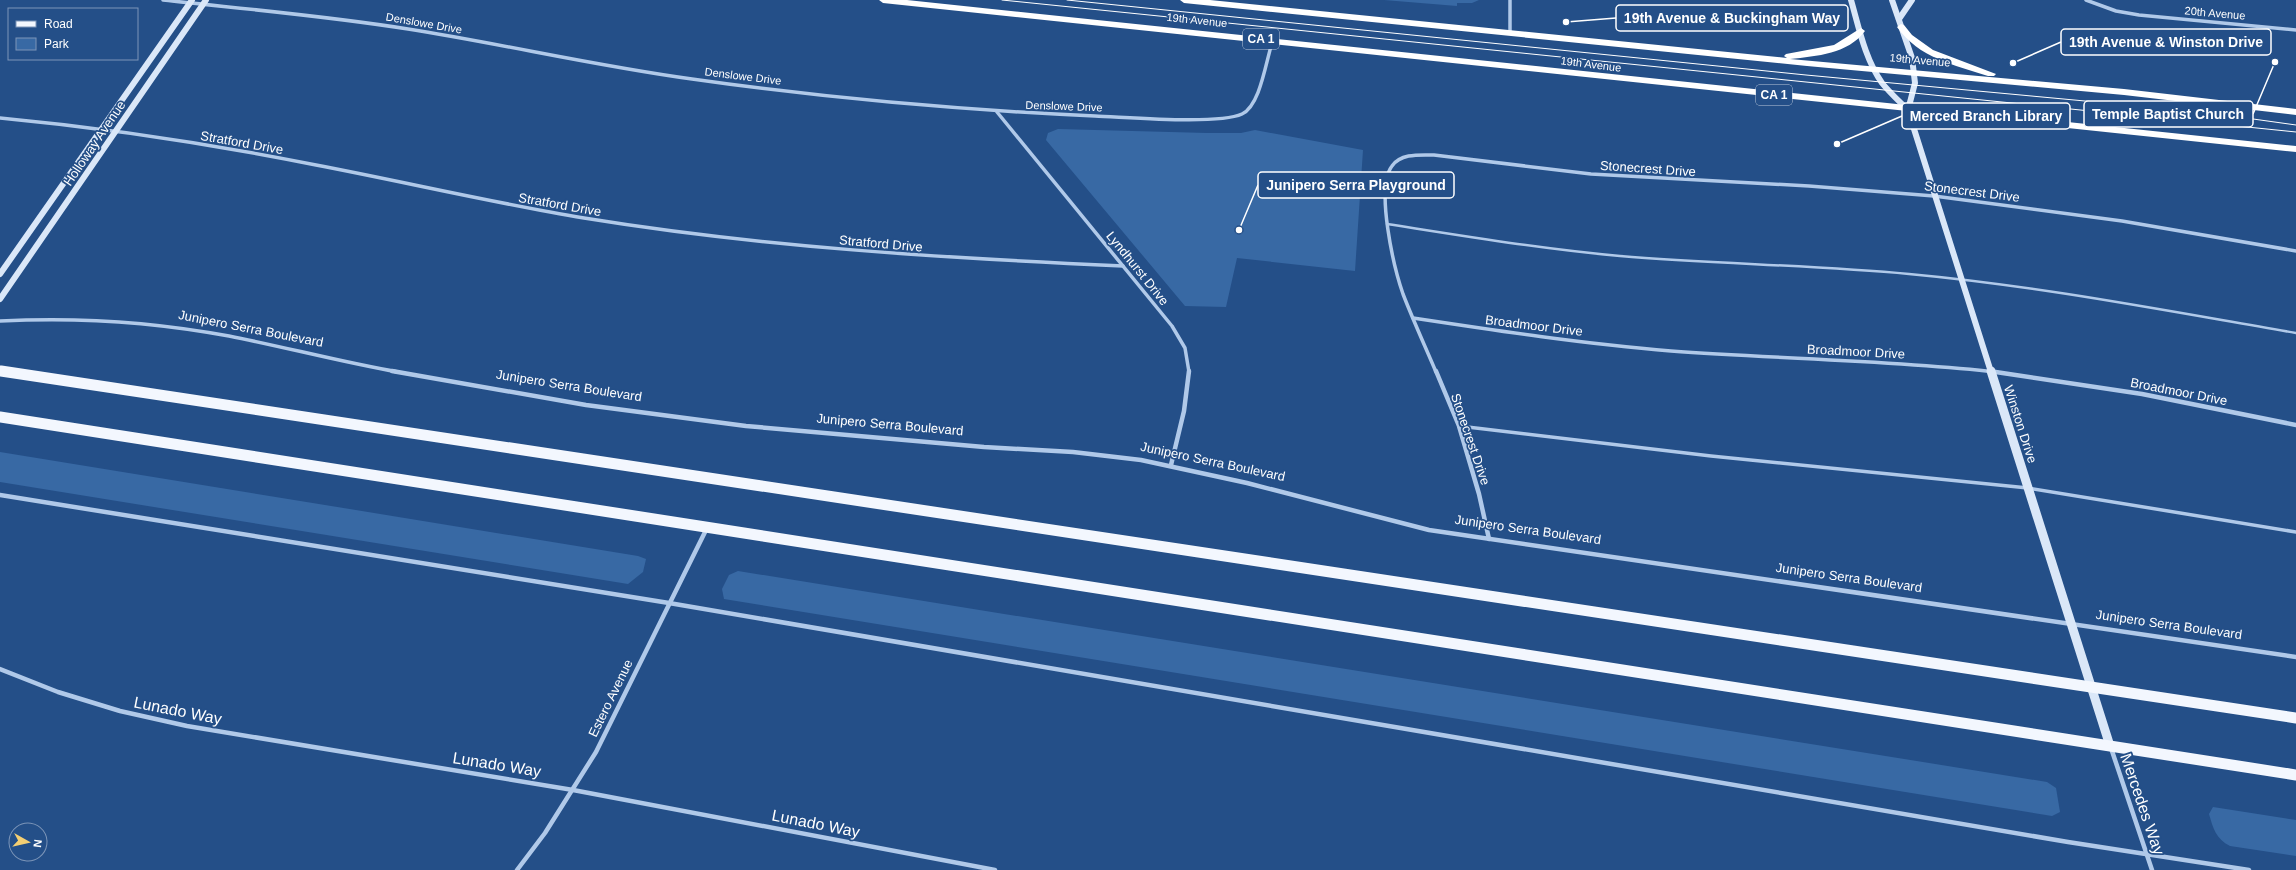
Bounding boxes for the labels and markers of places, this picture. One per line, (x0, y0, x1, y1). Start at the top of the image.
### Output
callout: 19th Avenue & Buckingham Way (1616, 5, 1848, 31)
callout: 19th Avenue & Winston Drive (2061, 29, 2271, 55)
callout: Temple Baptist Church (2084, 101, 2253, 127)
callout: Merced Branch Library (1902, 103, 2070, 129)
callout: Junipero Serra Playground (1258, 172, 1454, 198)

